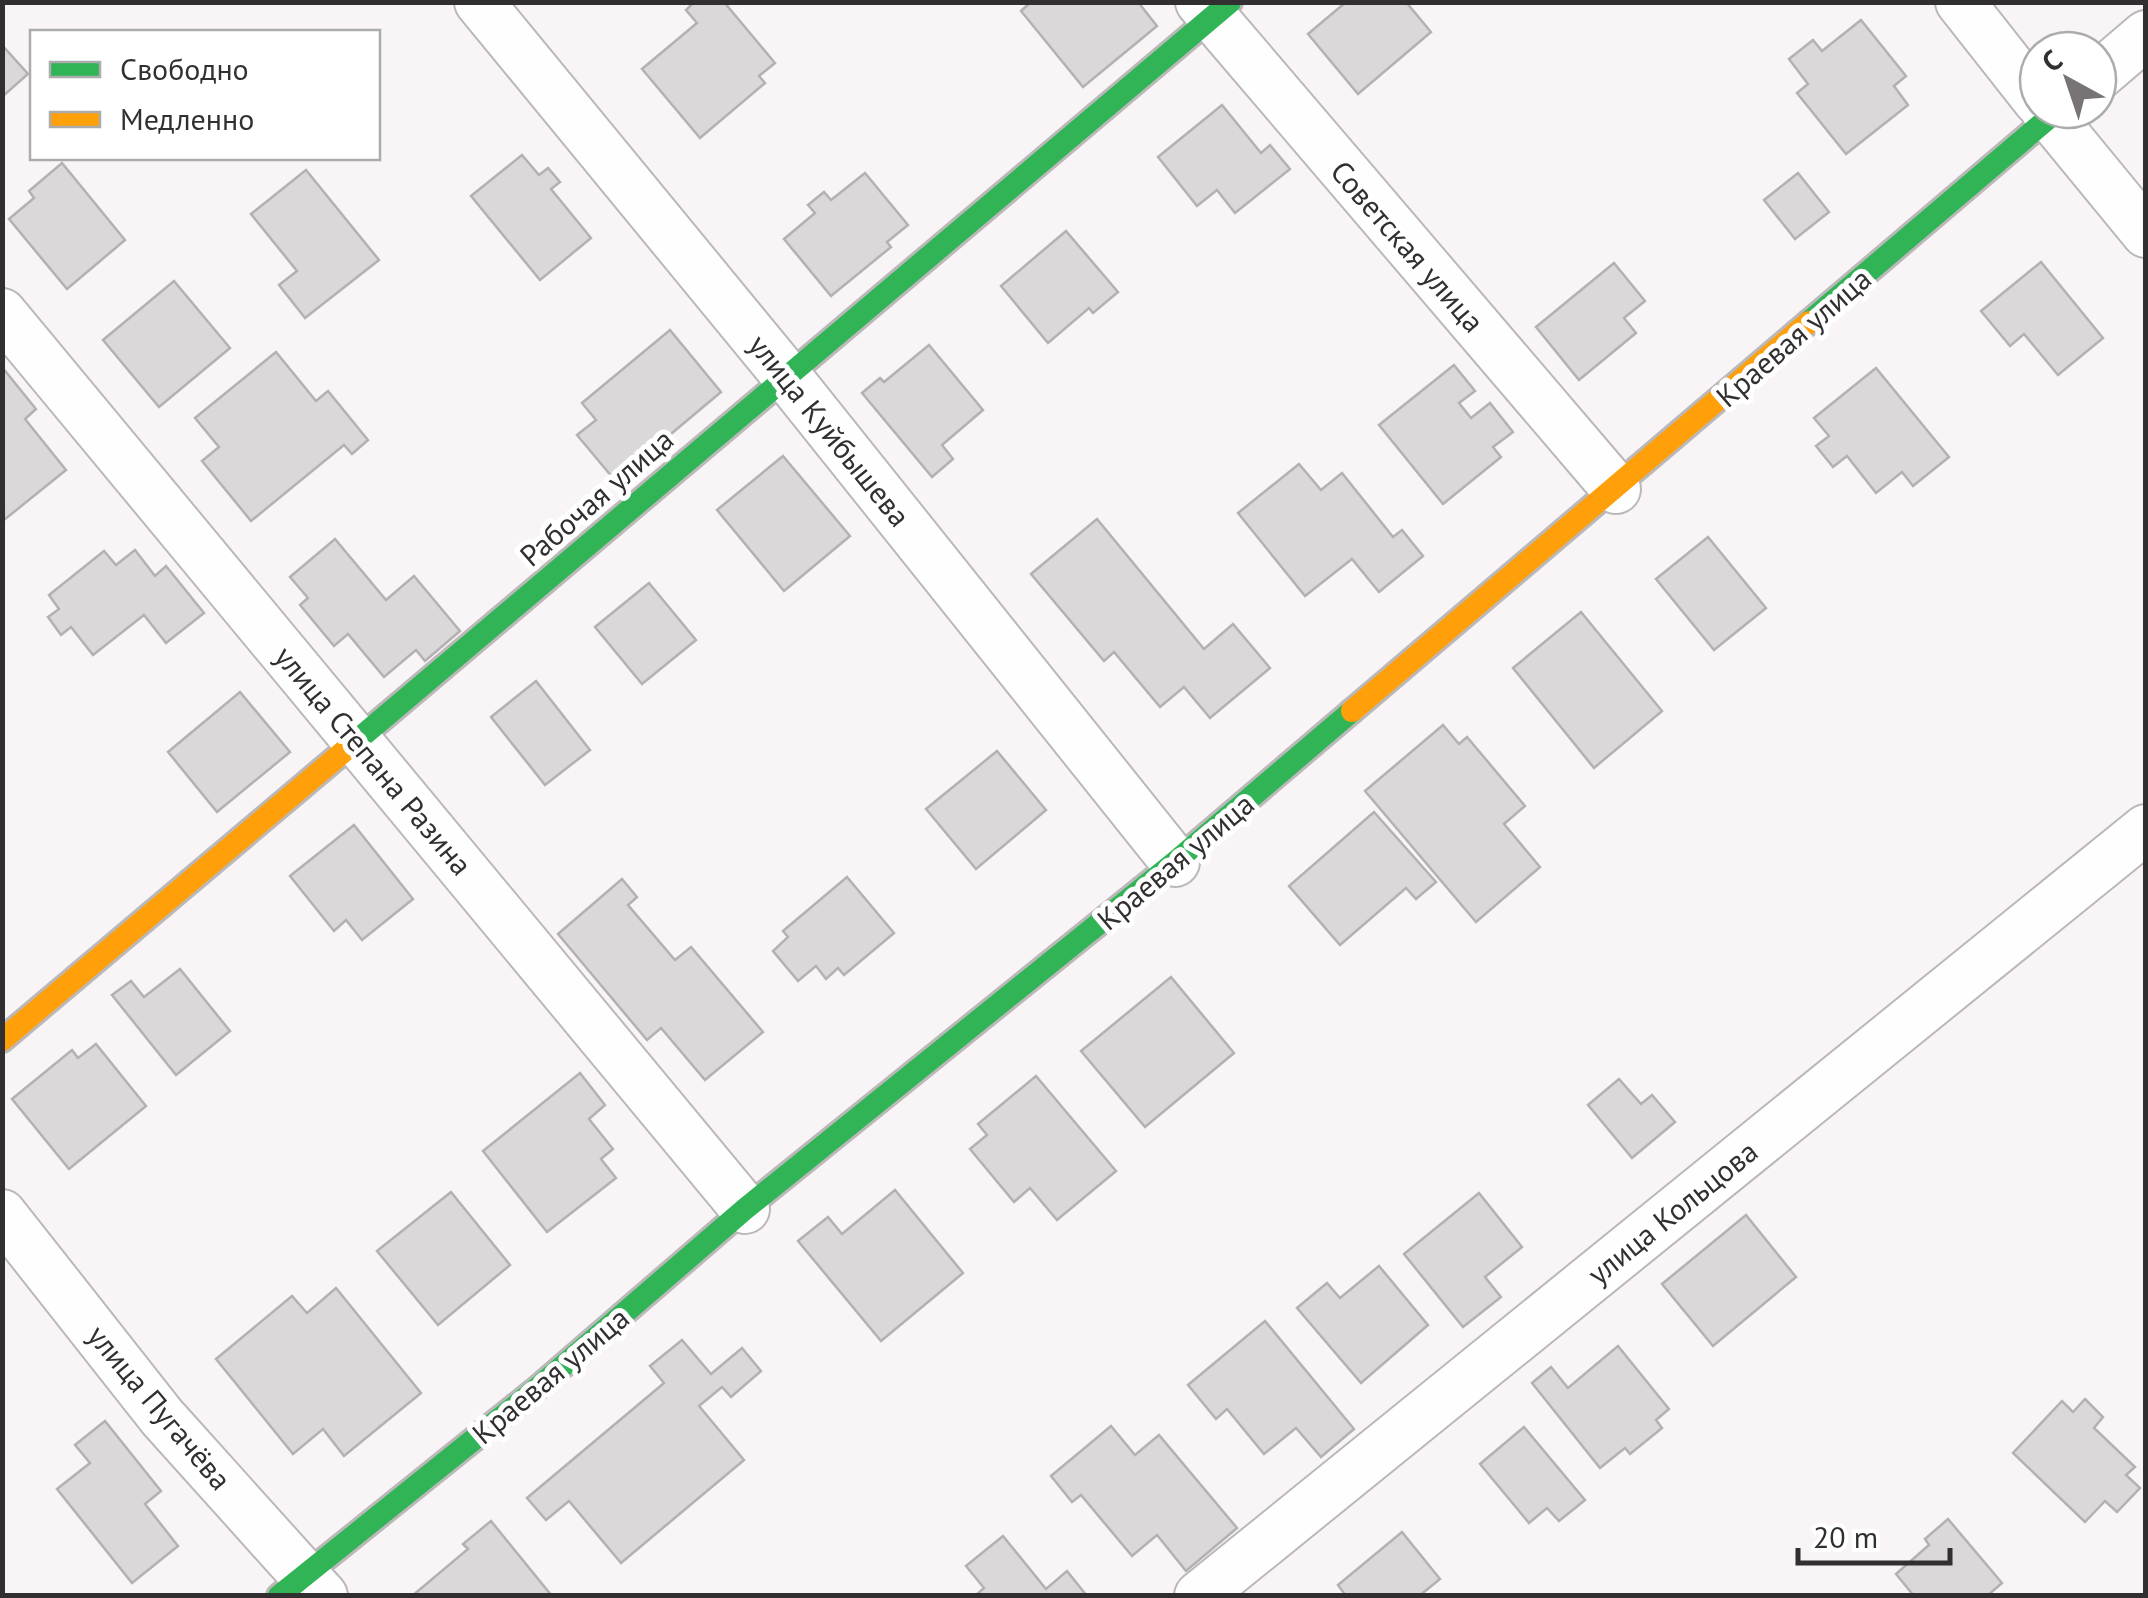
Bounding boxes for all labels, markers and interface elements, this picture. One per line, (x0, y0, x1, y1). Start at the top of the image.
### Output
legend (30, 30, 380, 160)
north arrow (2018, 30, 2118, 130)
text: С (2034, 41, 2069, 80)
text: Свободно (120, 49, 249, 88)
text: Медленно (120, 99, 254, 138)
street label: Советская улица (1323, 152, 1493, 340)
street label: Краевая улица (1707, 259, 1879, 415)
street label: улица Куйбышева (741, 326, 919, 534)
street label: Рабочая улица (511, 420, 681, 574)
street label: улица Степана Разина (267, 637, 481, 883)
street label: Краевая улица (1088, 784, 1262, 938)
street label: улица Кольцова (1579, 1131, 1765, 1293)
street label: Краевая улица (463, 1298, 637, 1452)
street label: улица Пугачёва (80, 1316, 240, 1498)
scale bar (1798, 1503, 1950, 1565)
text: 20 m (1813, 1517, 1878, 1556)

